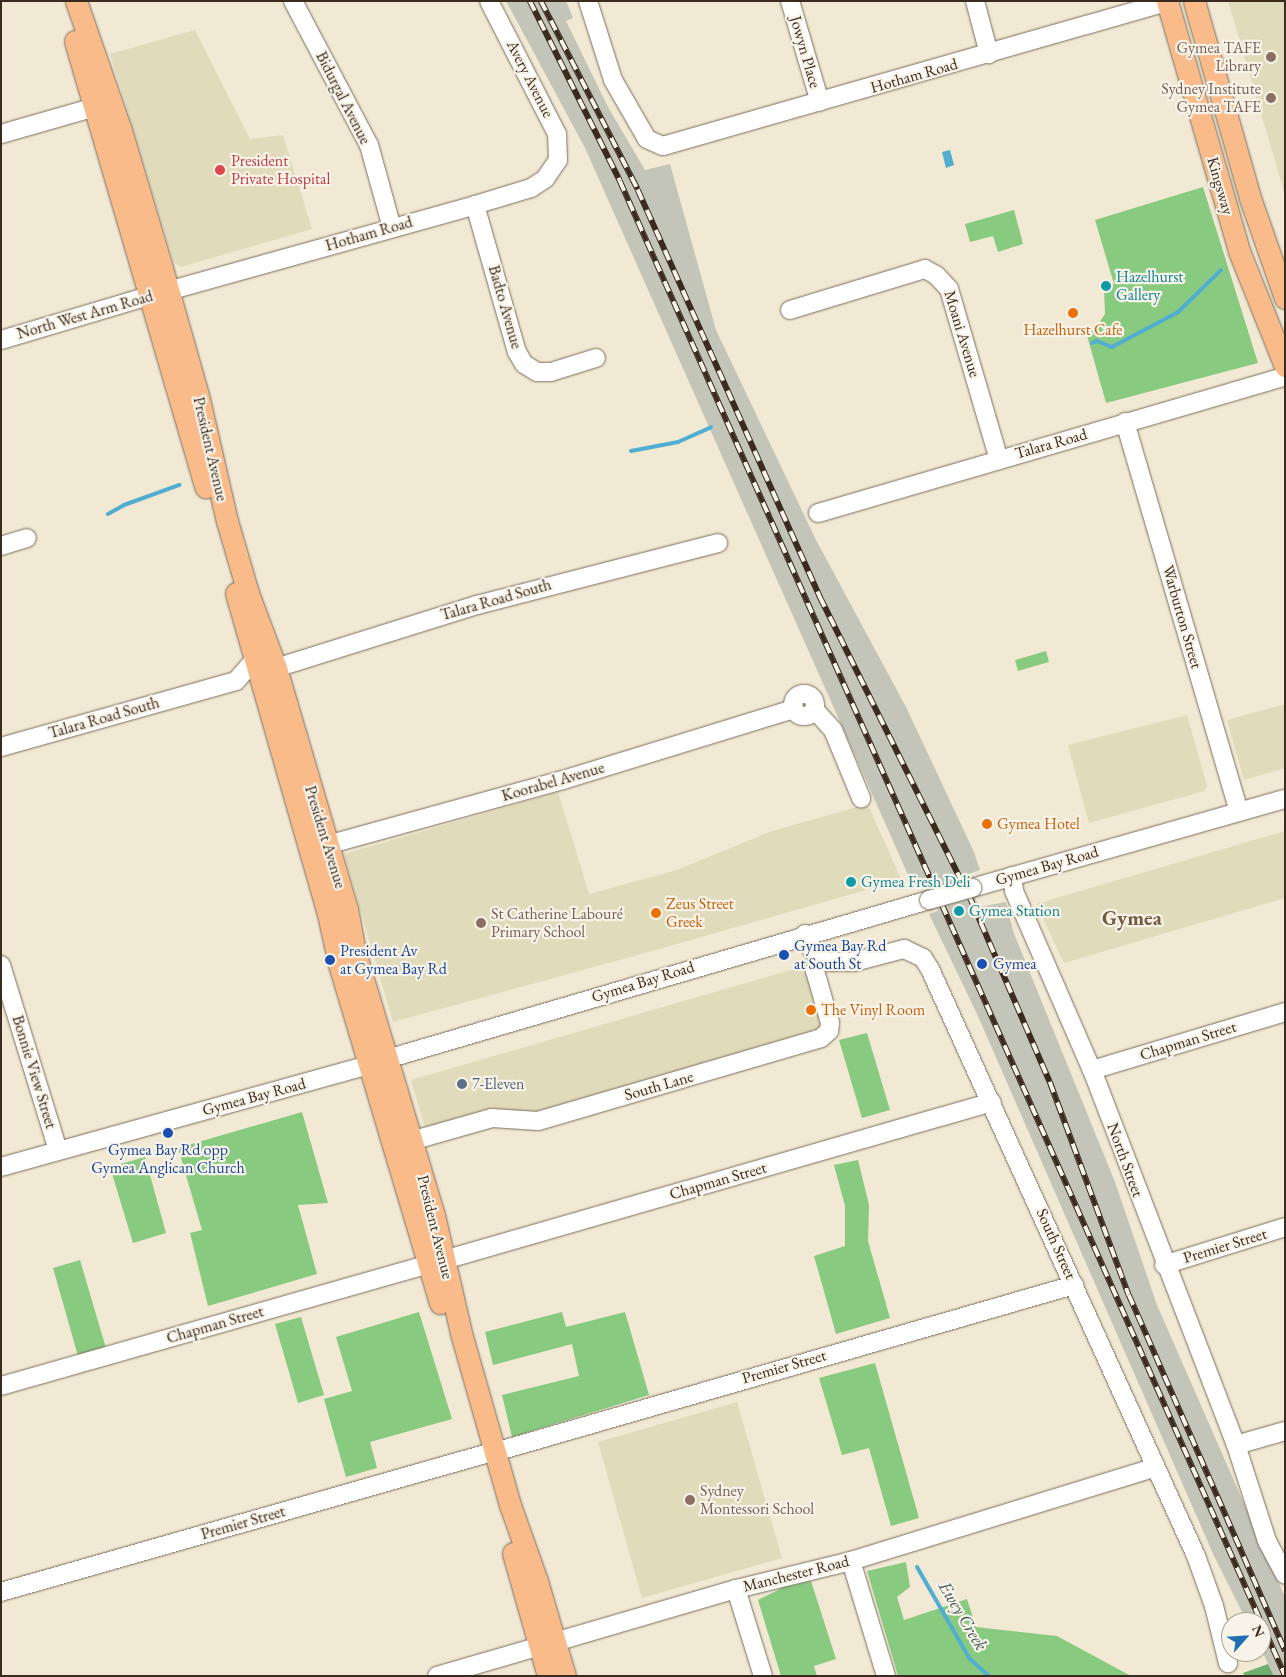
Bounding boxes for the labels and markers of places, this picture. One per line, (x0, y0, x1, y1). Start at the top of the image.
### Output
place label: Gymea TAFE Library (1176, 38, 1261, 76)
marker: Gymea TAFE Library (1265, 51, 1277, 63)
place label: Sydney Institute Gymea TAFE (1161, 79, 1261, 117)
marker: Sydney Institute Gymea TAFE (1265, 92, 1277, 104)
place label: President Private Hospital (231, 151, 330, 189)
marker: President Private Hospital (213, 163, 227, 177)
place label: Hazelhurst Gallery (1116, 267, 1183, 305)
marker: Hazelhurst Gallery (1100, 280, 1112, 292)
marker: Hazelhurst Cafe (1067, 307, 1079, 319)
place label: Hazelhurst Cafe (1023, 320, 1123, 340)
place label: Gymea Hotel (997, 814, 1080, 834)
marker: Gymea Hotel (981, 818, 993, 830)
place label: Gymea Fresh Deli (861, 872, 970, 892)
marker: Gymea Fresh Deli (845, 876, 857, 888)
place label: Zeus Street Greek (666, 894, 734, 932)
place label: Gymea Station (969, 901, 1060, 921)
place label: St Catherine Labouré Primary School (491, 904, 623, 942)
marker: Gymea Station (953, 905, 965, 917)
marker: Zeus Street Greek (650, 907, 662, 919)
marker: St Catherine Labouré Primary School (475, 917, 487, 929)
place label: Gymea Bay Rd at South St (794, 936, 886, 974)
place label: President Av at Gymea Bay Rd (340, 941, 447, 979)
marker: Gymea Bay Rd at South St (778, 949, 790, 961)
marker: President Av at Gymea Bay Rd (324, 954, 336, 966)
place label: Gymea (993, 954, 1037, 974)
marker: Gymea (975, 957, 989, 971)
place label: The Vinyl Room (821, 1000, 925, 1020)
marker: The Vinyl Room (805, 1004, 817, 1016)
place label: 7-Eleven (472, 1074, 524, 1094)
marker: 7-Eleven (456, 1078, 468, 1090)
marker: Gymea Bay Rd opp Gymea Anglican Church (162, 1127, 174, 1139)
place label: Gymea Bay Rd opp Gymea Anglican Church (91, 1140, 245, 1178)
place label: Sydney Montessori School (700, 1481, 814, 1519)
marker: Sydney Montessori School (684, 1494, 696, 1506)

